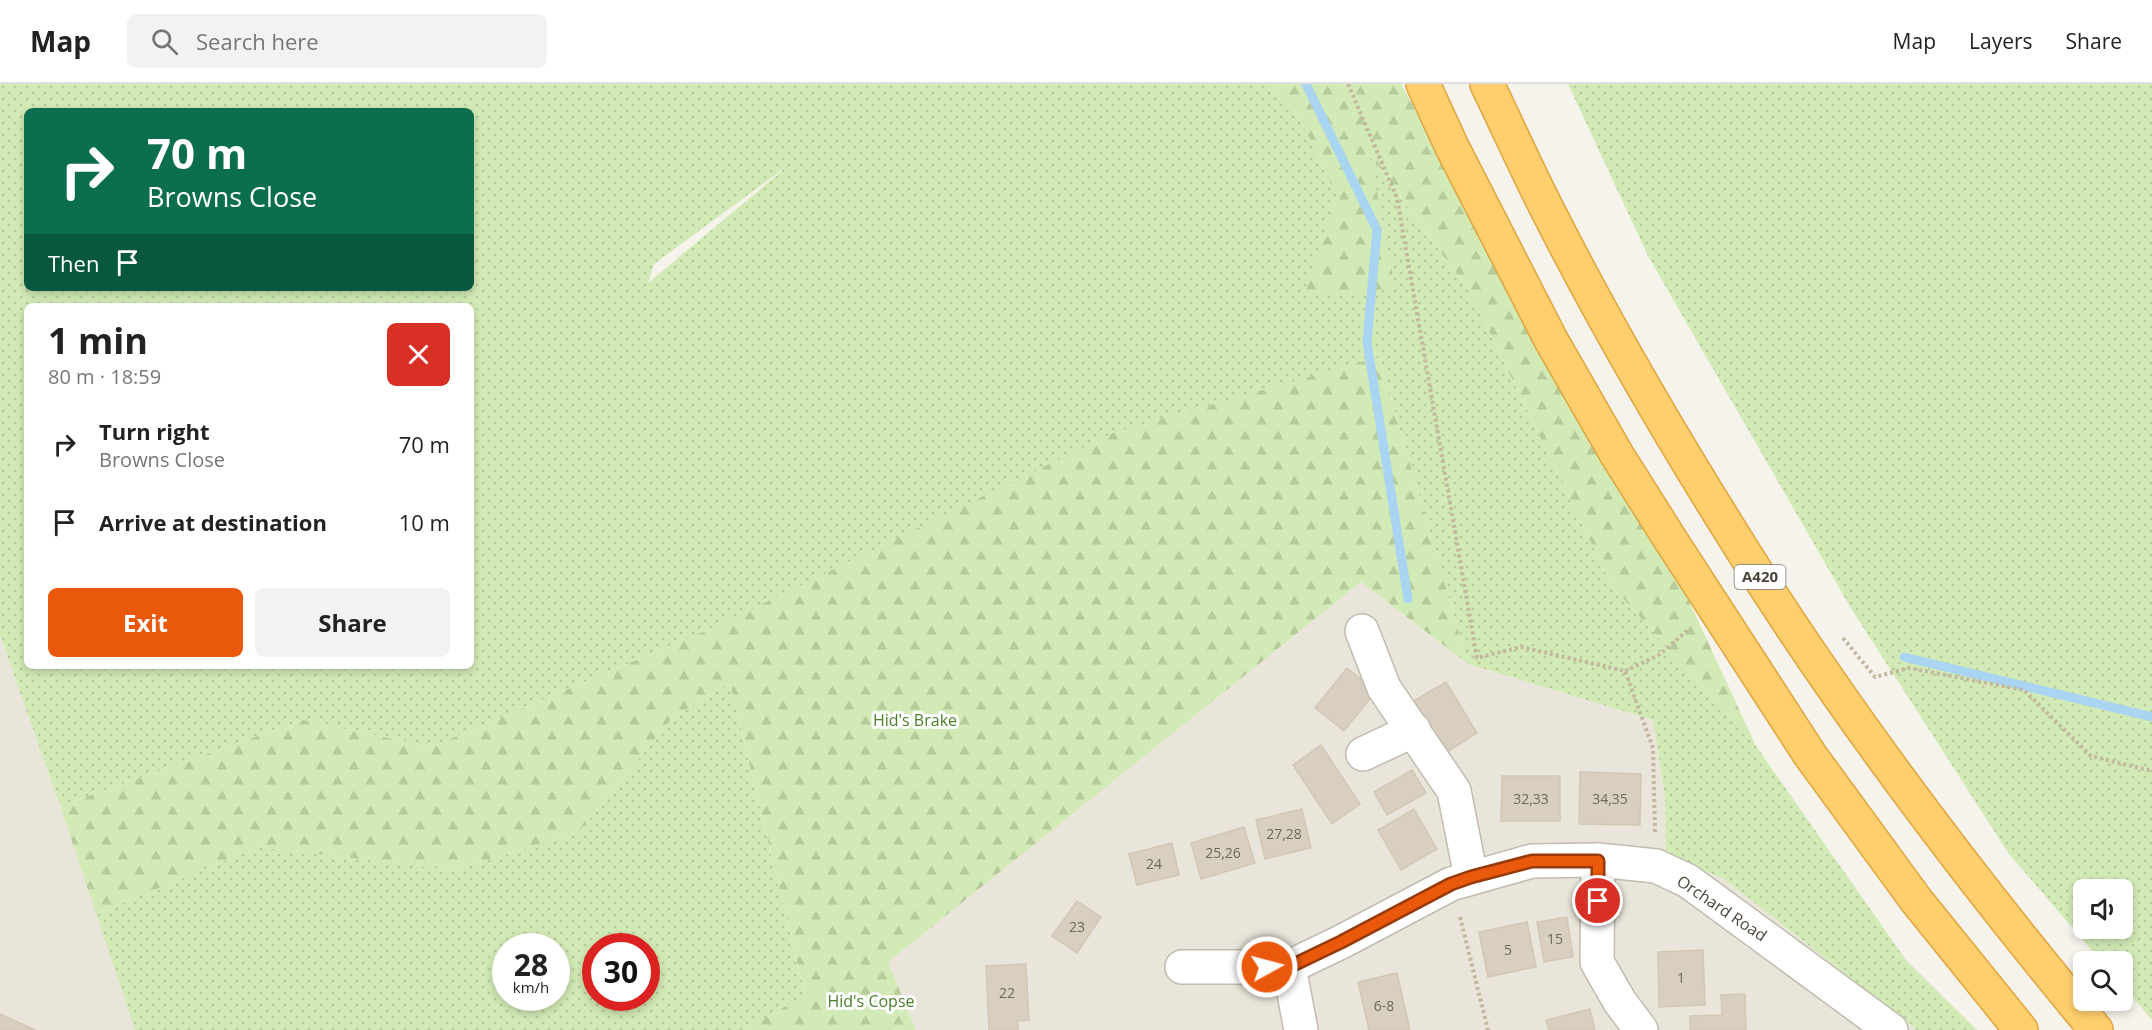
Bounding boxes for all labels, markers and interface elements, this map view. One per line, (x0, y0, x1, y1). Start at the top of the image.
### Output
search box (127, 14, 547, 68)
text: Map (30, 22, 91, 60)
icon: search (148, 25, 181, 58)
text: Search here (196, 26, 319, 56)
text: Map (1893, 27, 1936, 55)
text: Layers (1969, 27, 2033, 55)
text: Share (2066, 27, 2122, 55)
text: 70 m (147, 124, 247, 181)
icon: right (48, 132, 126, 210)
text: Browns Close (147, 178, 317, 215)
icon: arrive (111, 246, 144, 279)
text: Then (48, 248, 99, 278)
text: 1 min (48, 316, 148, 365)
button: close (387, 323, 450, 386)
text: 80 m · 18:59 (48, 363, 161, 390)
text: Turn right (99, 416, 210, 446)
icon: right (48, 428, 81, 461)
text: 70 m (399, 429, 450, 459)
text: Browns Close (99, 446, 225, 473)
icon: arrive (48, 506, 81, 539)
text: Arrive at destination (99, 507, 327, 537)
text: 10 m (399, 507, 450, 537)
road number: A420 (1734, 565, 1786, 589)
button: Exit (48, 588, 243, 657)
button: Share (255, 588, 450, 657)
park label: Hid's Brake (873, 709, 957, 731)
house number: 32,33 (1513, 789, 1549, 808)
house number: 34,35 (1592, 789, 1628, 808)
house number: 27,28 (1266, 824, 1302, 843)
house number: 25,26 (1205, 843, 1241, 862)
house number: 24 (1146, 854, 1162, 873)
street label: Orchard Road (1673, 870, 1771, 946)
pin (1572, 875, 1623, 926)
map controls (2073, 879, 2133, 1011)
button: sound (2073, 879, 2133, 939)
icon: arrive (1581, 884, 1614, 917)
house number: 23 (1069, 917, 1085, 936)
house number: 15 (1547, 929, 1563, 948)
speed limit sign: 30 (582, 933, 660, 1011)
position arrow (1235, 935, 1299, 999)
house number: 5 (1504, 940, 1512, 959)
text: 28 (514, 944, 548, 985)
button: search (2073, 951, 2133, 1011)
house number: 1 (1677, 968, 1685, 987)
text: km/h (513, 977, 549, 997)
house number: 22 (999, 983, 1015, 1002)
park label: Hid's Copse (827, 990, 915, 1012)
house number: 6-8 (1374, 996, 1394, 1015)

